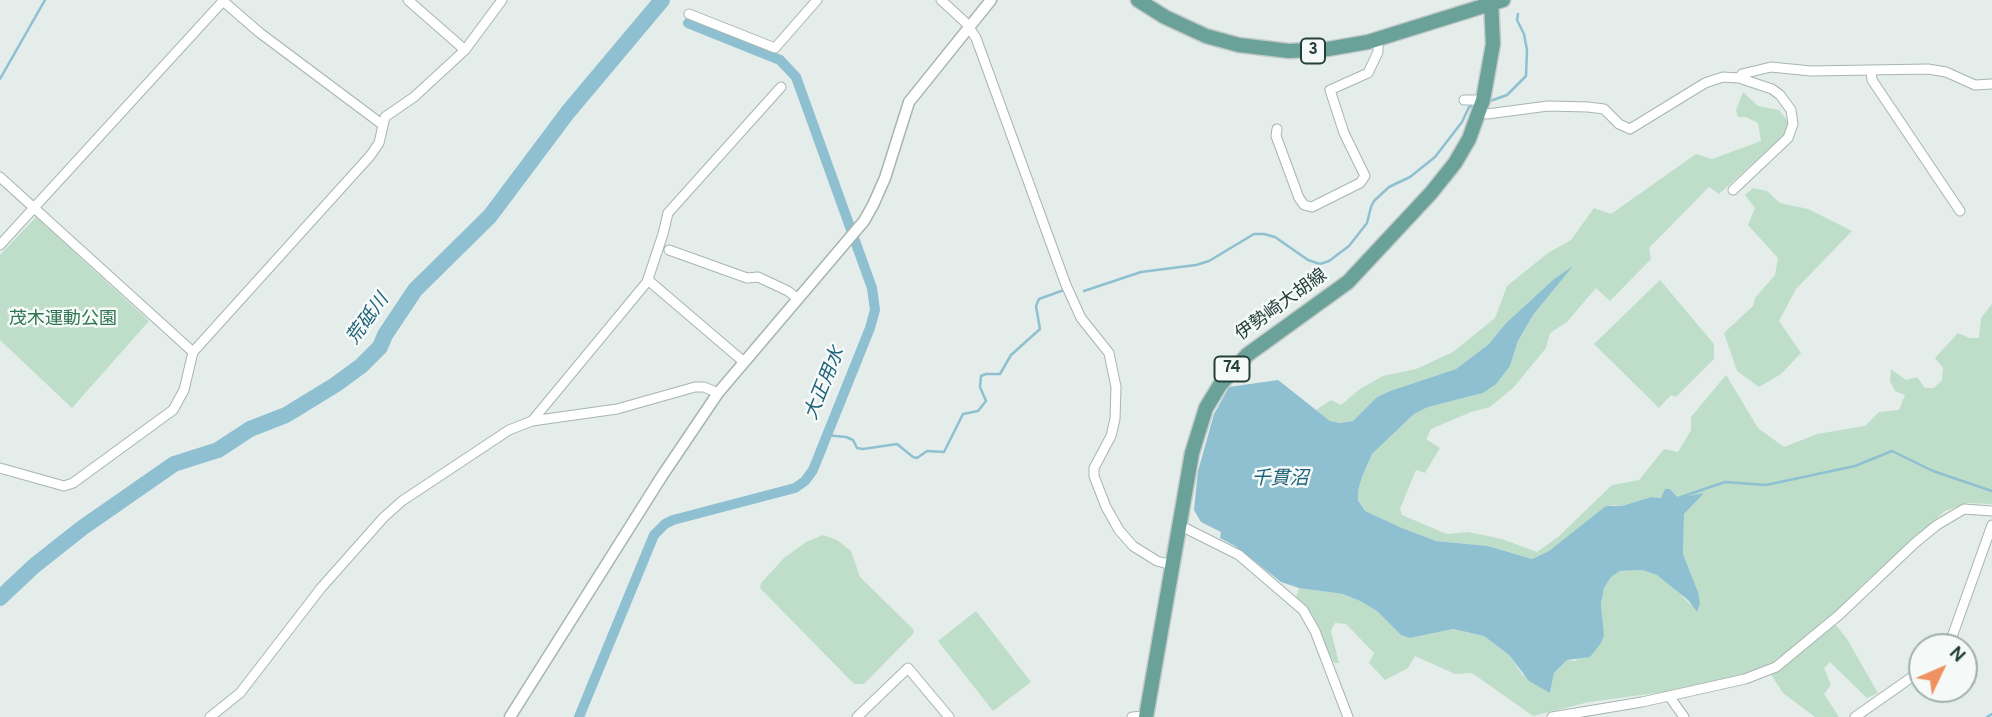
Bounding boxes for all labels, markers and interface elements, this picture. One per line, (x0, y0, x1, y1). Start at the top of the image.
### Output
road number: 3 (1301, 38, 1325, 64)
street label: 伊勢崎大胡線 (1232, 266, 1332, 346)
water label: 荒砥川 (343, 290, 395, 350)
park label: 茂木運動公園 (9, 309, 117, 331)
water label: 大正用水 (801, 344, 851, 424)
road number: 74 (1214, 356, 1250, 382)
water label: 千貫沼 (1252, 469, 1308, 491)
north arrow (1908, 633, 1978, 703)
text: N (1943, 642, 1970, 668)

